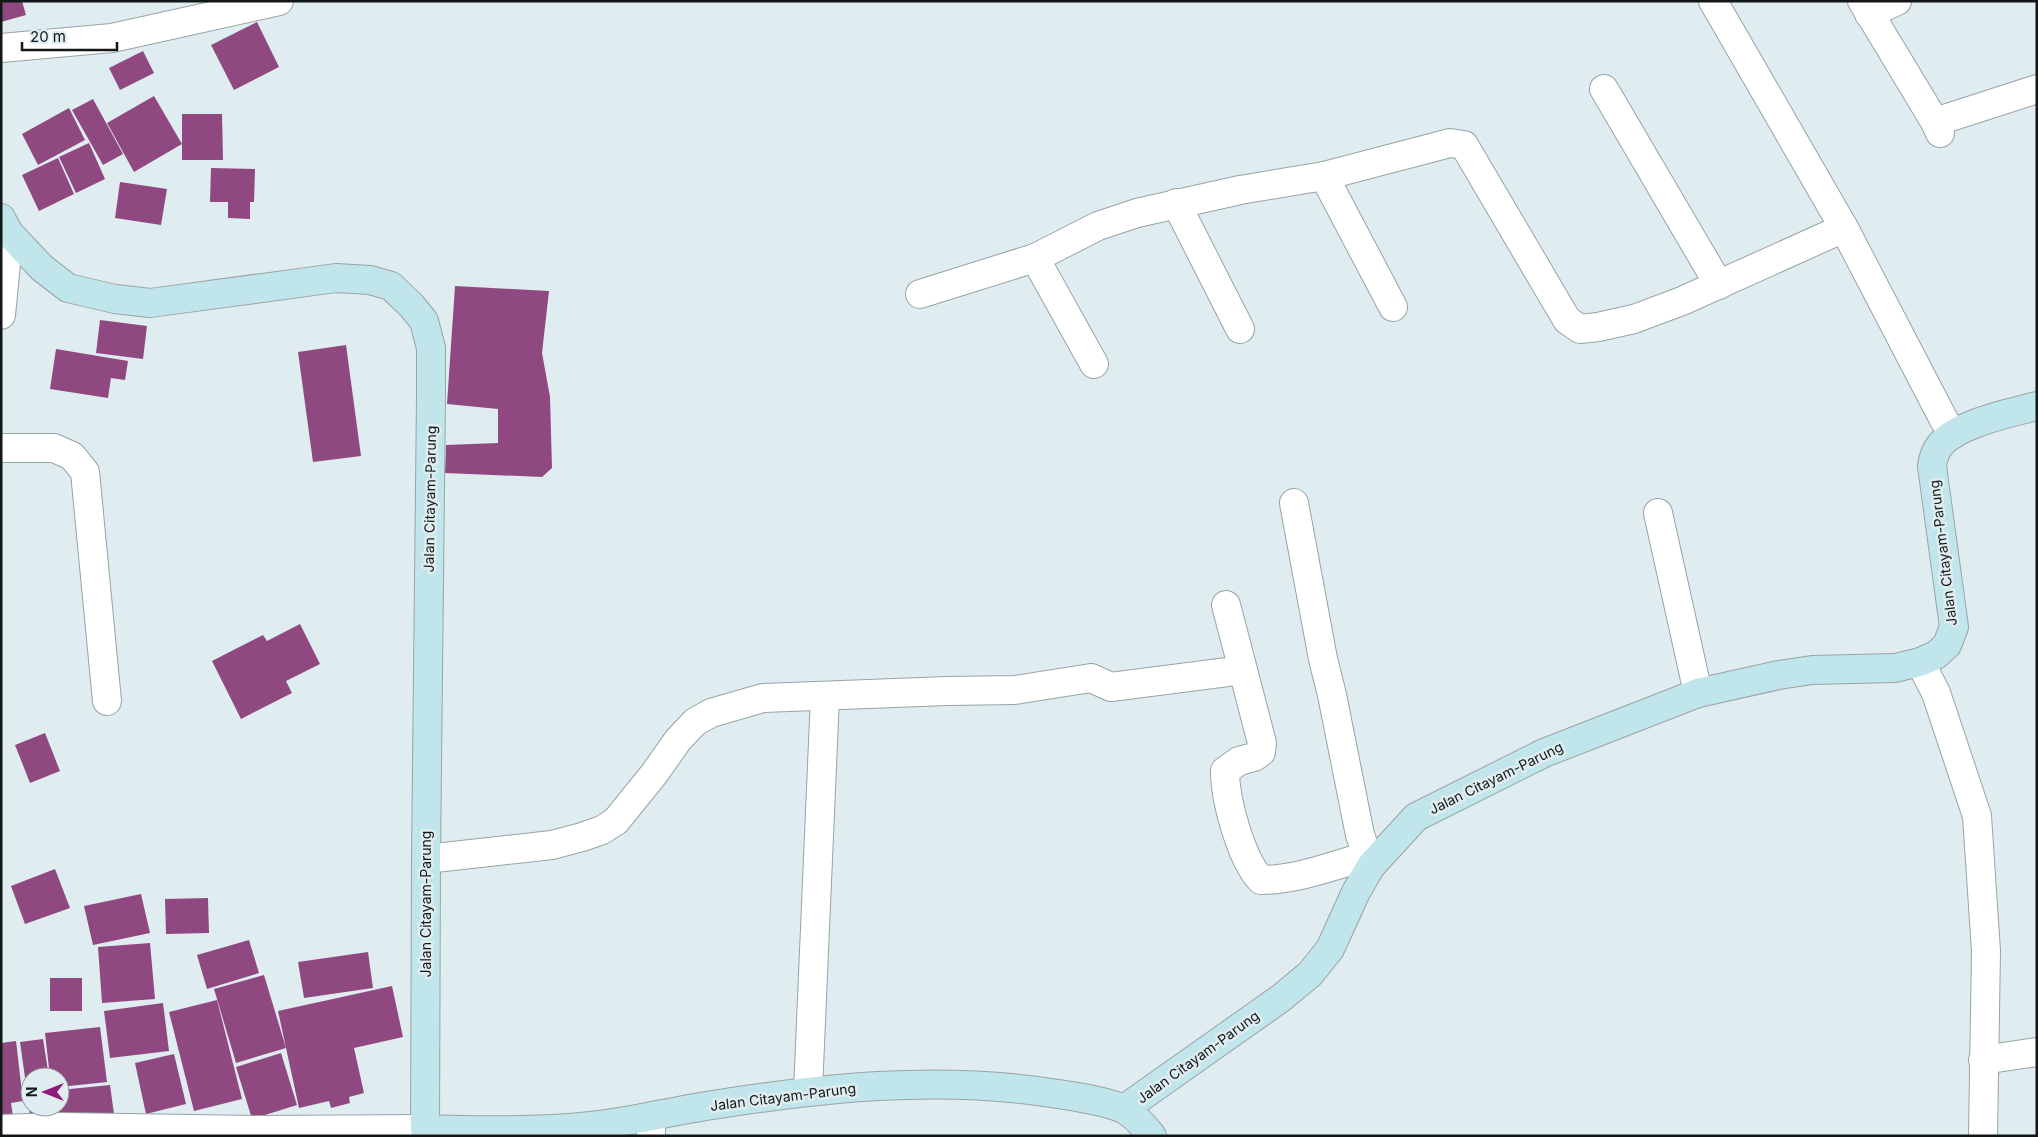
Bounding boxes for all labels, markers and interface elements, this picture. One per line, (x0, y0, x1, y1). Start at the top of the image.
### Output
scale bar (22, 20, 118, 52)
text: 20 m (30, 27, 66, 46)
street label: Jalan Citayam-Parung (420, 425, 439, 573)
street label: Jalan Citayam-Parung (1925, 479, 1960, 627)
street label: Jalan Citayam-Parung (1426, 738, 1565, 817)
street label: Jalan Citayam-Parung (417, 831, 434, 977)
street label: Jalan Citayam-Parung (1133, 1007, 1262, 1107)
north arrow (20, 1067, 70, 1117)
street label: Jalan Citayam-Parung (709, 1079, 857, 1114)
text: N (23, 1087, 40, 1097)

